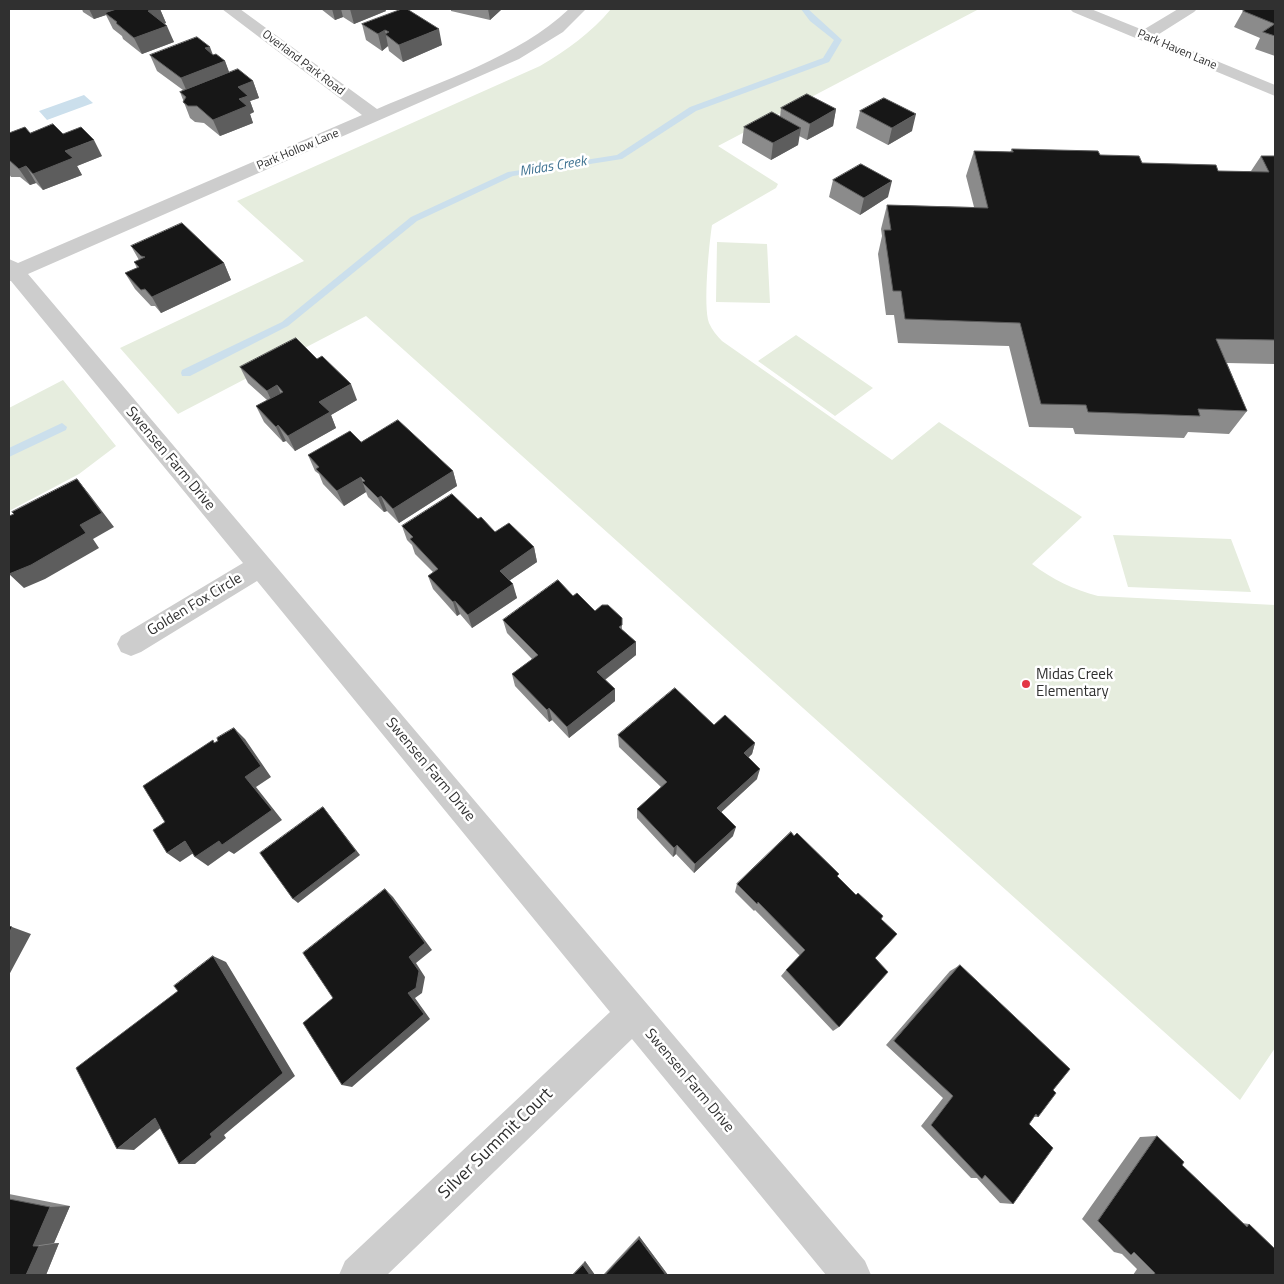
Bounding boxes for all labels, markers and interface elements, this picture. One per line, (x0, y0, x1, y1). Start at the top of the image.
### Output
street label: Overland Park Road (259, 27, 347, 99)
street label: Park Haven Lane (1135, 27, 1219, 73)
street label: Park Hollow Lane (255, 126, 341, 174)
water label: Midas Creek (518, 153, 588, 181)
street label: Swensen Farm Drive (121, 404, 219, 514)
street label: Golden Fox Circle (145, 570, 245, 640)
place label: Midas Creek Elementary (1036, 666, 1113, 701)
marker: Midas Creek Elementary (1020, 678, 1032, 690)
street label: Swensen Farm Drive (381, 715, 479, 825)
street label: Swensen Farm Drive (640, 1026, 738, 1136)
street label: Silver Summit Court (434, 1084, 558, 1204)

